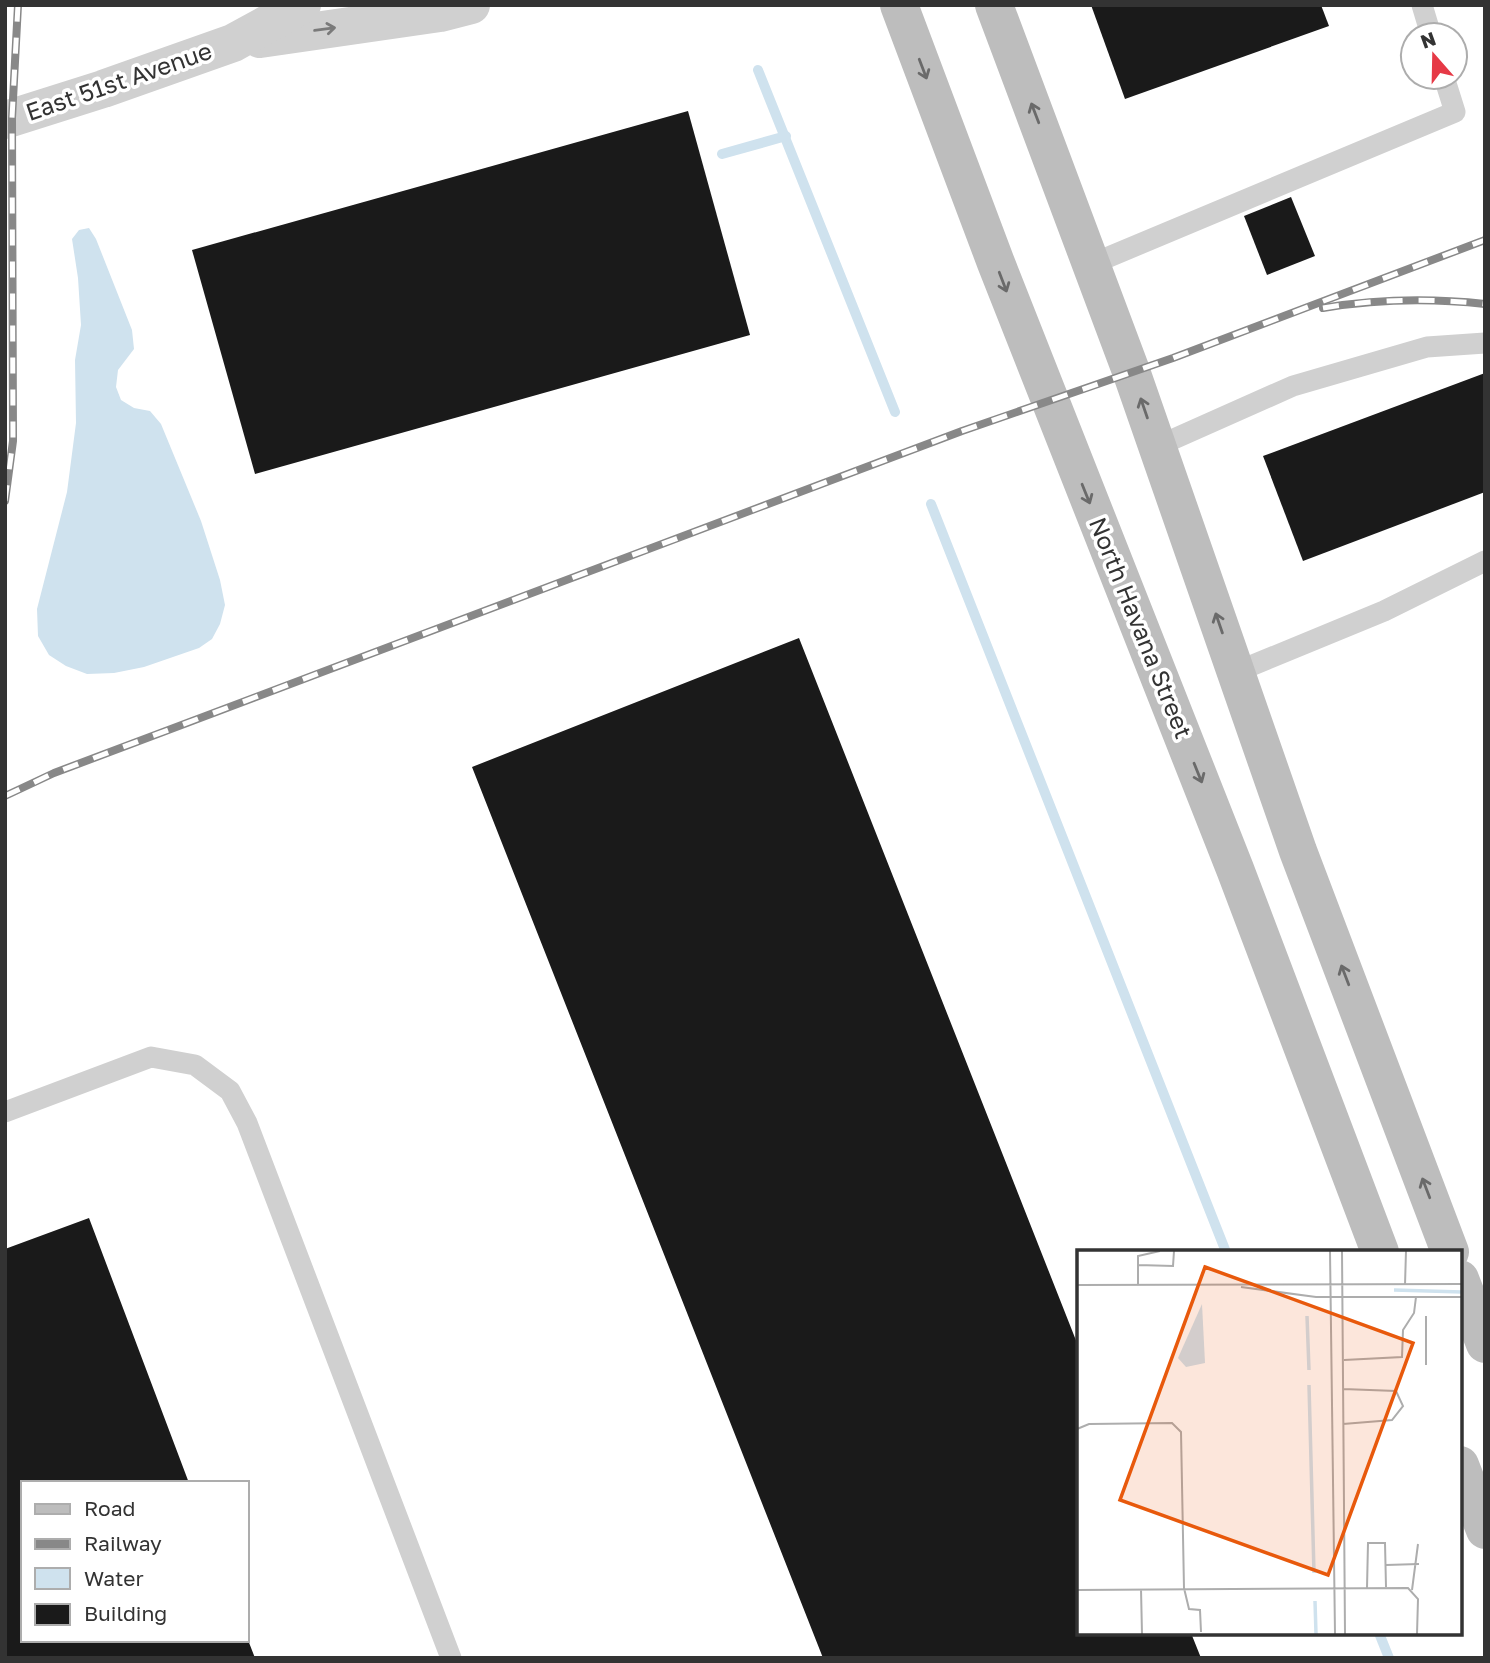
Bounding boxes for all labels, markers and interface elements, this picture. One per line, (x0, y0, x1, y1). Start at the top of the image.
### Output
north arrow (1399, 21, 1469, 91)
one-way arrow (313, 23, 336, 36)
text: N (1417, 26, 1439, 53)
street label: East 51st Avenue (22, 35, 215, 126)
one-way arrow (917, 58, 930, 80)
one-way arrow (1028, 103, 1040, 125)
one-way arrow (998, 271, 1011, 292)
one-way arrow (1137, 397, 1149, 419)
one-way arrow (1081, 482, 1094, 504)
street label: North Havana Street (1084, 513, 1199, 742)
one-way arrow (1212, 612, 1224, 634)
one-way arrow (1192, 762, 1205, 784)
one-way arrow (1338, 965, 1351, 987)
one-way arrow (1418, 1177, 1431, 1199)
inset map (1077, 1250, 1462, 1635)
legend (21, 1481, 248, 1642)
text: Road (84, 1495, 135, 1521)
text: Railway (84, 1530, 162, 1556)
text: Water (84, 1565, 144, 1591)
text: Building (84, 1600, 167, 1626)

